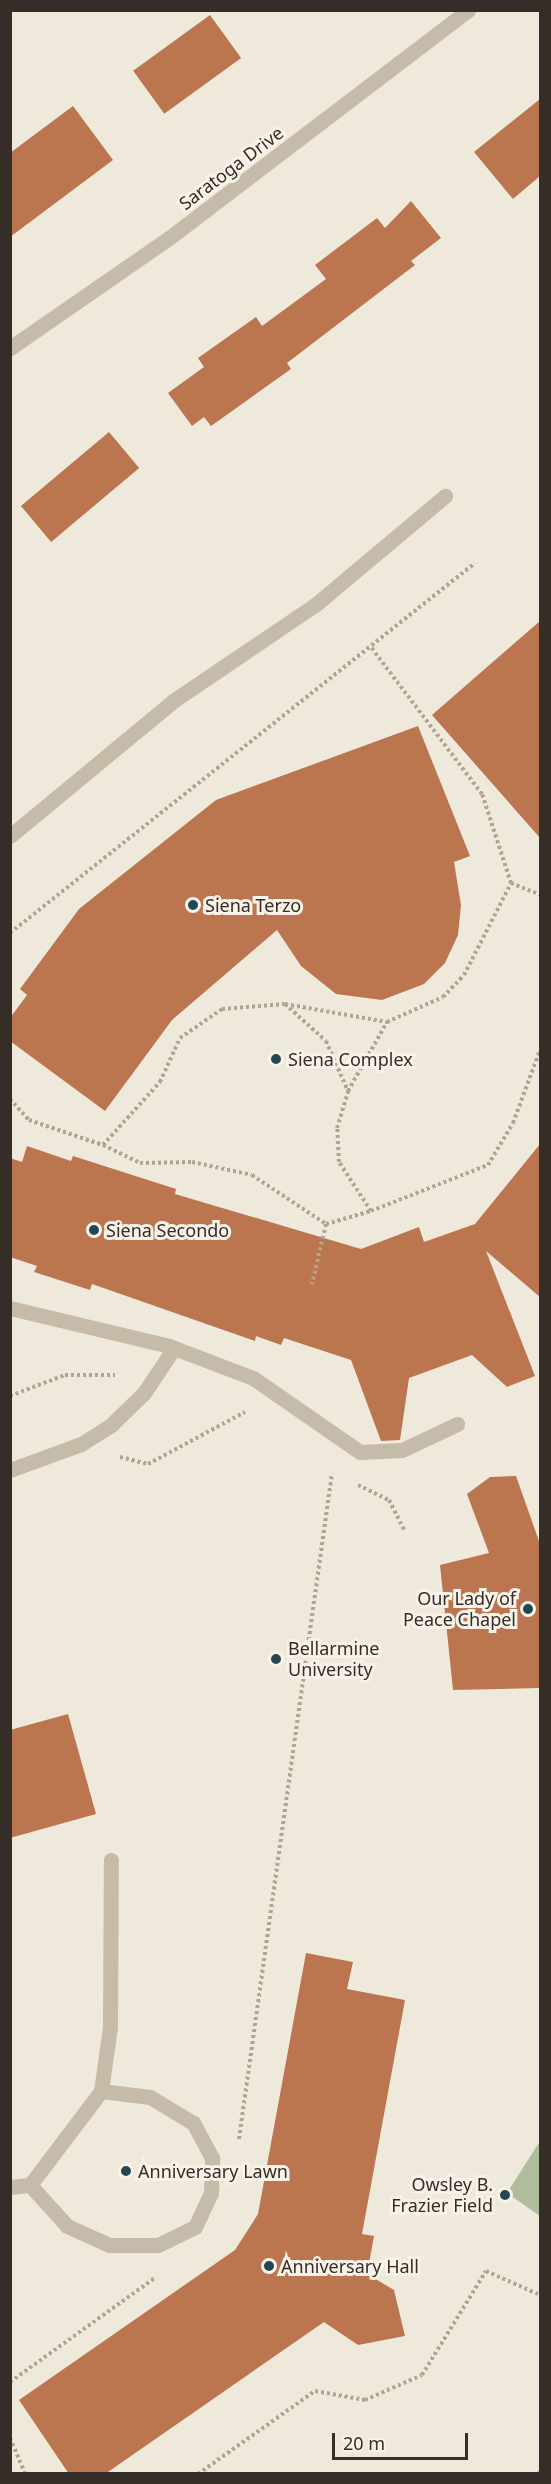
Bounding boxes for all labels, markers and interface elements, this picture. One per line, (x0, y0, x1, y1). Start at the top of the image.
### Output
street label: Saratoga Drive (175, 122, 287, 214)
place label: Siena Terzo (205, 894, 301, 916)
marker: Siena Terzo (186, 898, 200, 912)
place label: Siena Complex (288, 1048, 413, 1070)
marker: Siena Complex (269, 1052, 283, 1066)
place label: Siena Secondo (106, 1219, 229, 1241)
marker: Siena Secondo (87, 1223, 101, 1237)
place label: Our Lady of Peace Chapel (403, 1588, 516, 1630)
marker: Our Lady of Peace Chapel (521, 1602, 535, 1616)
place label: Bellarmine University (288, 1638, 379, 1680)
marker: Bellarmine University (269, 1652, 283, 1666)
place label: Anniversary Lawn (138, 2160, 288, 2182)
marker: Anniversary Lawn (119, 2164, 133, 2178)
place label: Owsley B. Frazier Field (391, 2174, 493, 2216)
marker: Owsley B. Frazier Field (498, 2188, 512, 2202)
place label: Anniversary Hall (281, 2255, 419, 2277)
marker: Anniversary Hall (262, 2259, 276, 2273)
scale bar (335, 2421, 472, 2459)
text: 20 m (343, 2431, 385, 2455)

